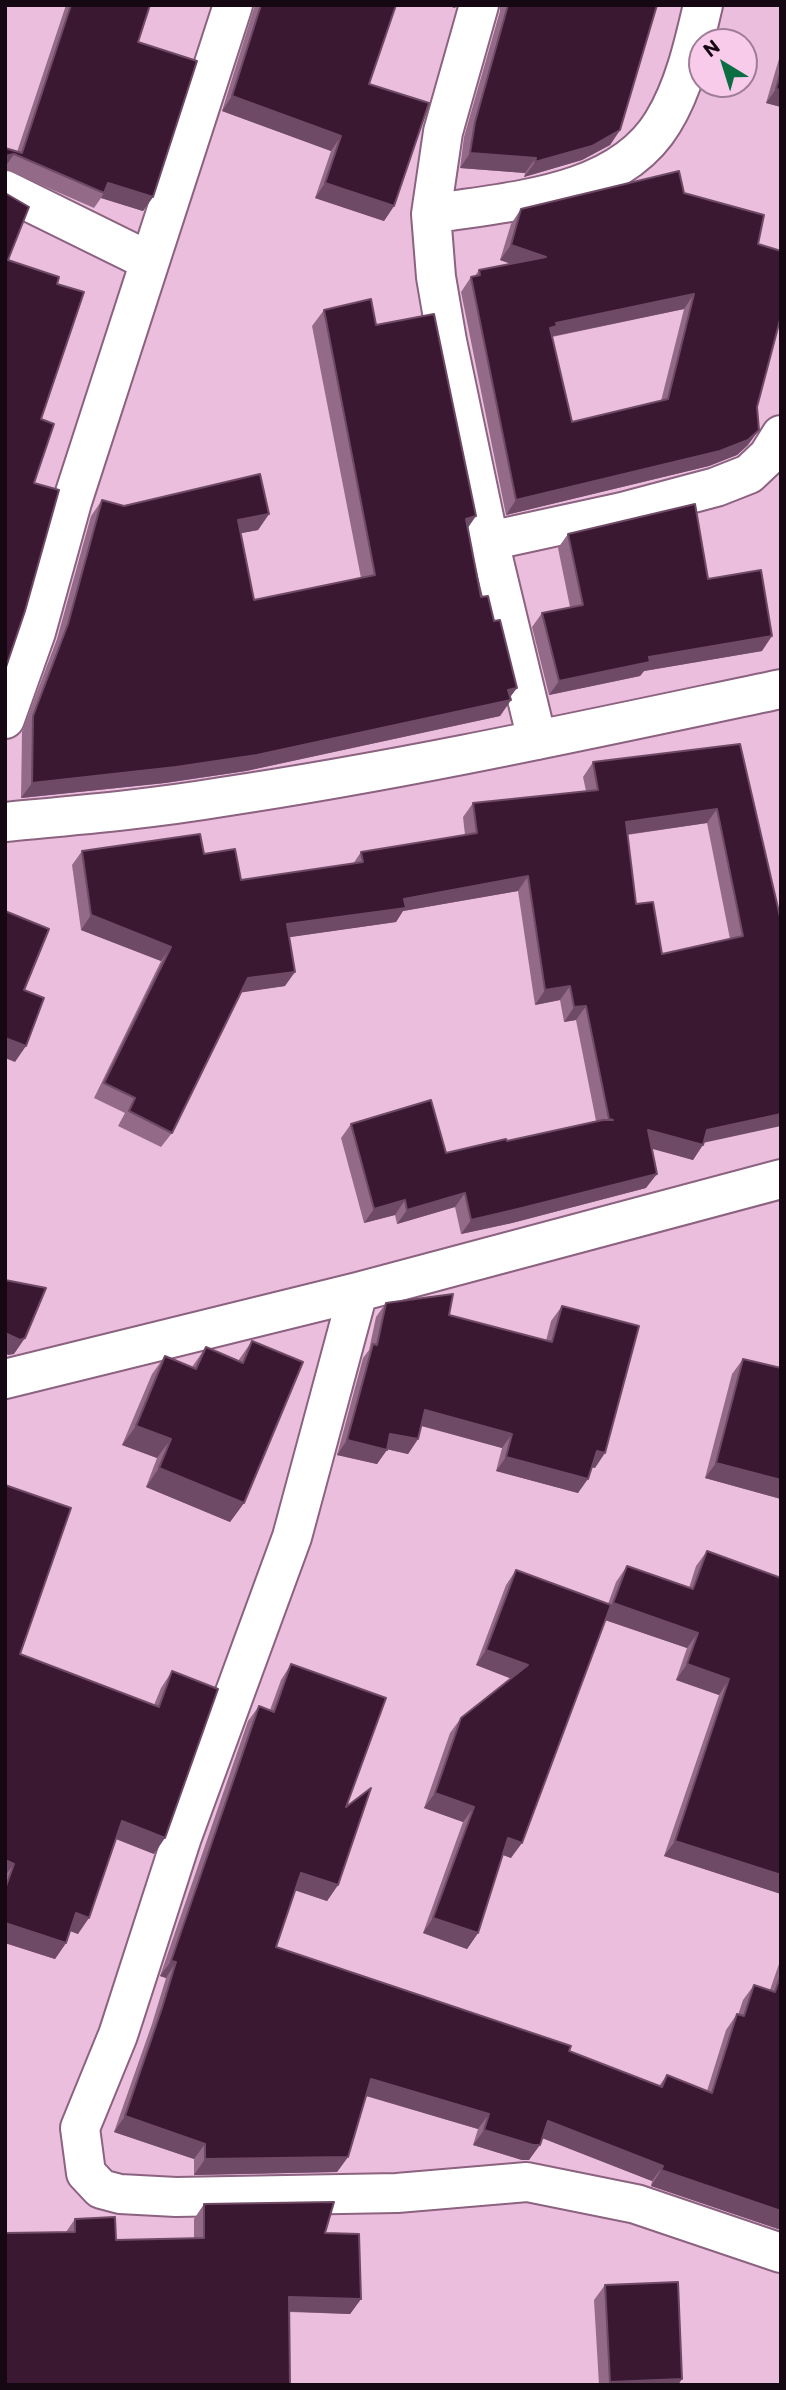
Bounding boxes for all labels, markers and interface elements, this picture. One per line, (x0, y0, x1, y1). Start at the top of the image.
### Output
north arrow (688, 28, 758, 98)
text: N (698, 34, 724, 61)

